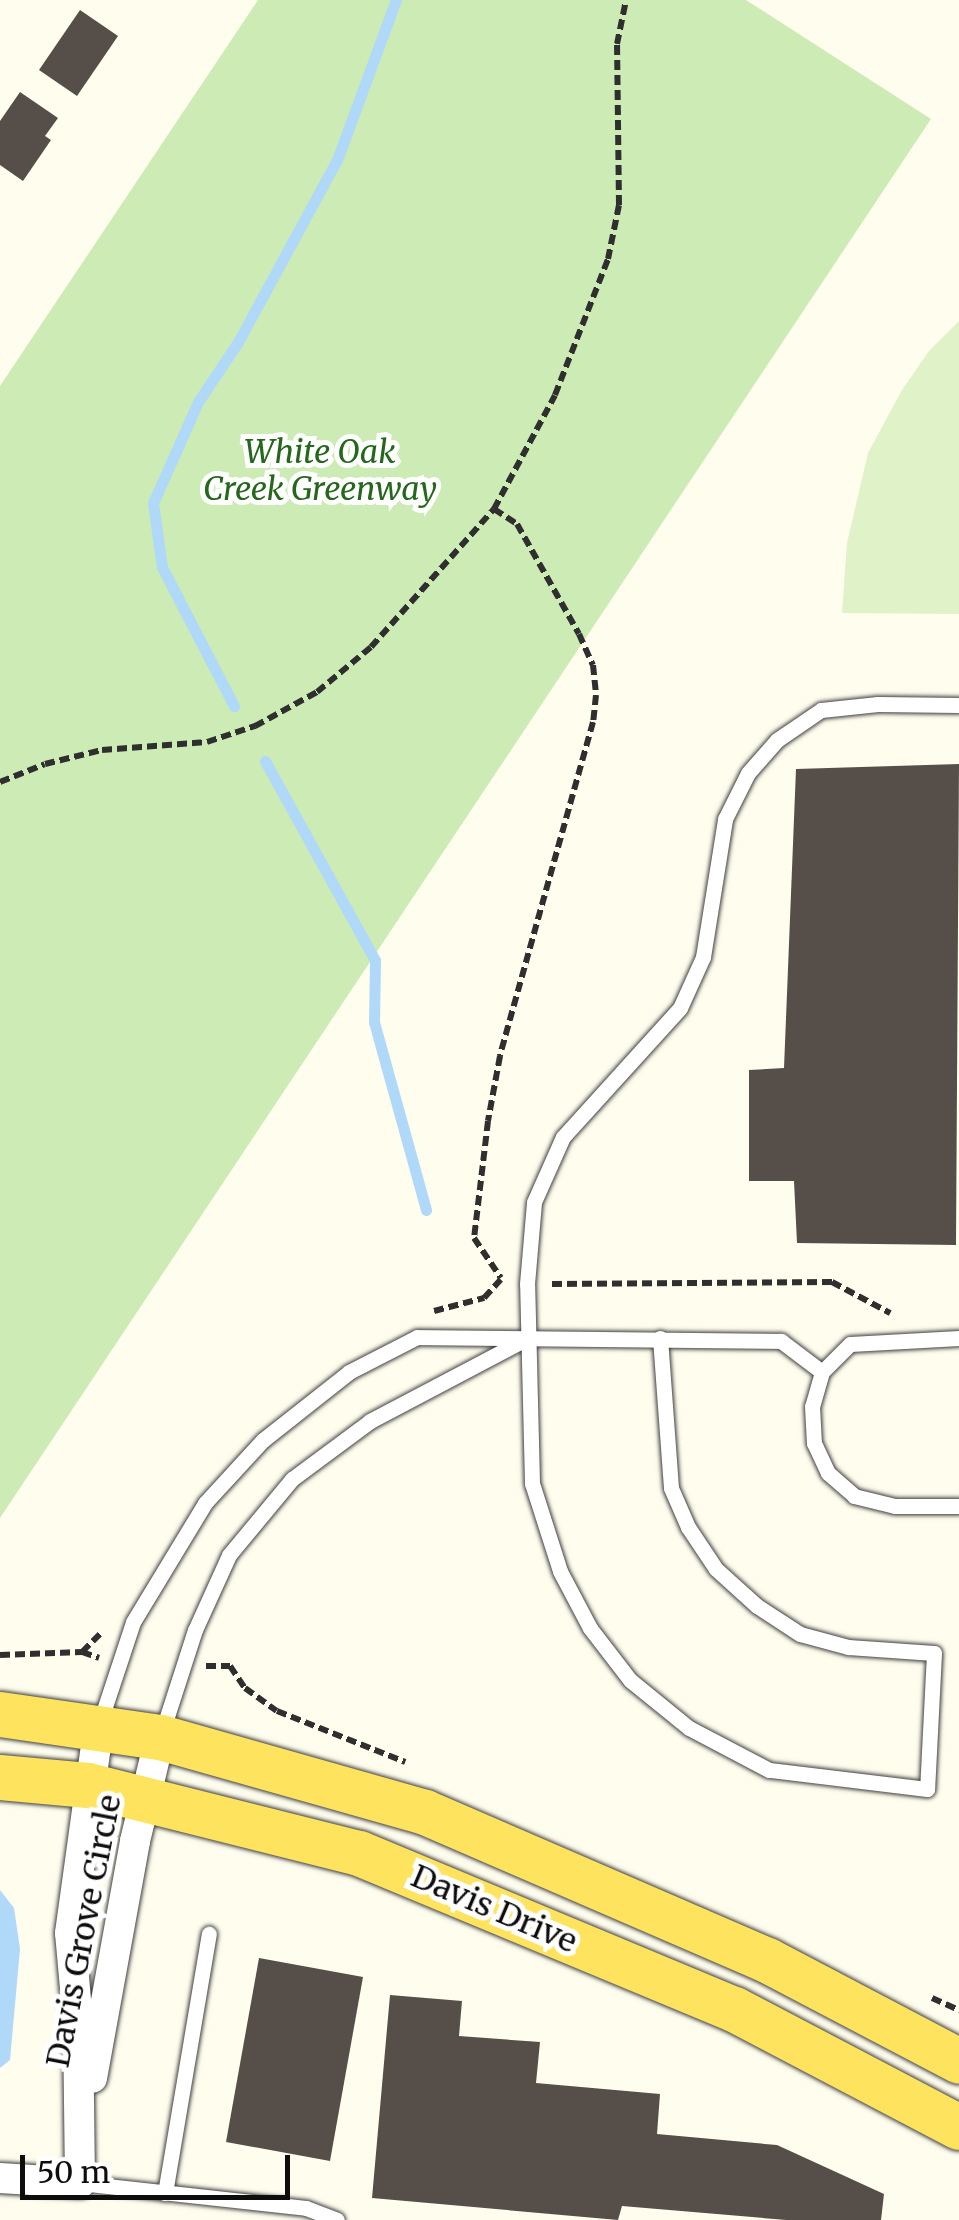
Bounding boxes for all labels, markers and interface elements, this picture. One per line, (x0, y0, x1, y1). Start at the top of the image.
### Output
park label: White Oak Creek Greenway (203, 434, 437, 509)
street label: Davis Grove Circle (39, 1792, 129, 2070)
street label: Davis Drive (406, 1857, 582, 1961)
scale bar (25, 2135, 295, 2197)
text: 50 m (37, 2153, 110, 2191)

